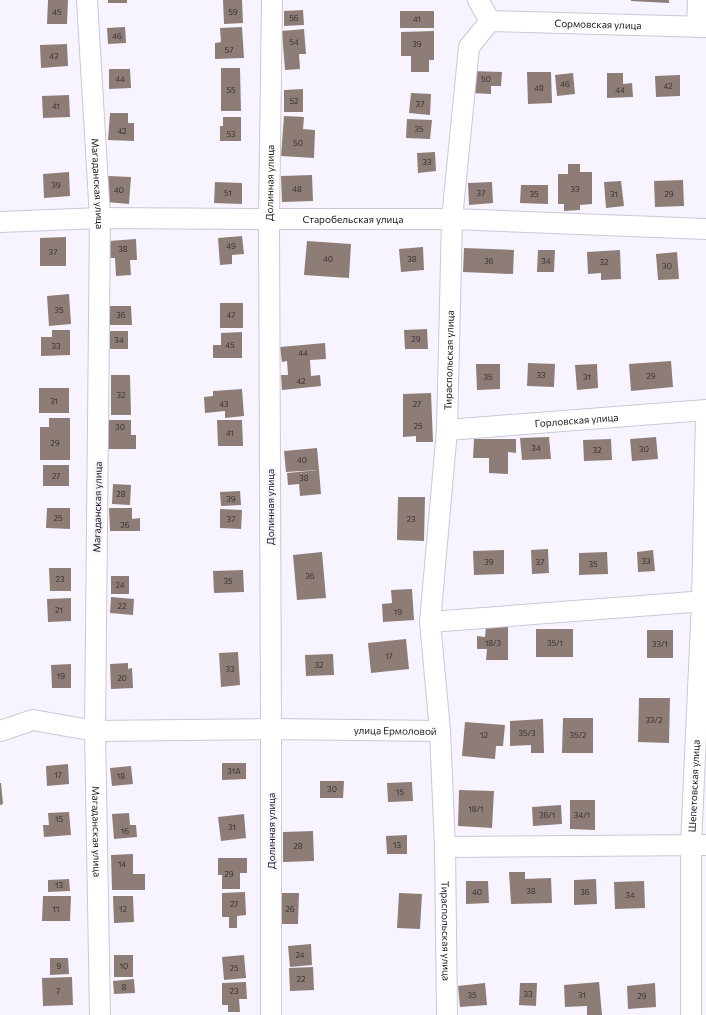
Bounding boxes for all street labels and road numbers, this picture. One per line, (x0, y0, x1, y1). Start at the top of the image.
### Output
street label: Сормовская улица (554, 17, 642, 31)
street label: Магаданская улица (89, 138, 106, 229)
street label: Долинная улица (263, 145, 276, 221)
street label: Старобельская улица (303, 213, 403, 225)
street label: Тираспольская улица (441, 310, 456, 410)
street label: Горловская улица (534, 411, 619, 429)
street label: Магаданская улица (90, 461, 104, 553)
street label: Долинная улица (264, 469, 276, 545)
street label: улица Ермоловой (354, 724, 437, 737)
street label: Шепетовская улица (686, 739, 702, 833)
street label: Магаданская улица (90, 786, 104, 877)
street label: Долинная улица (265, 793, 277, 869)
street label: Тираспольская улица (439, 881, 453, 981)

